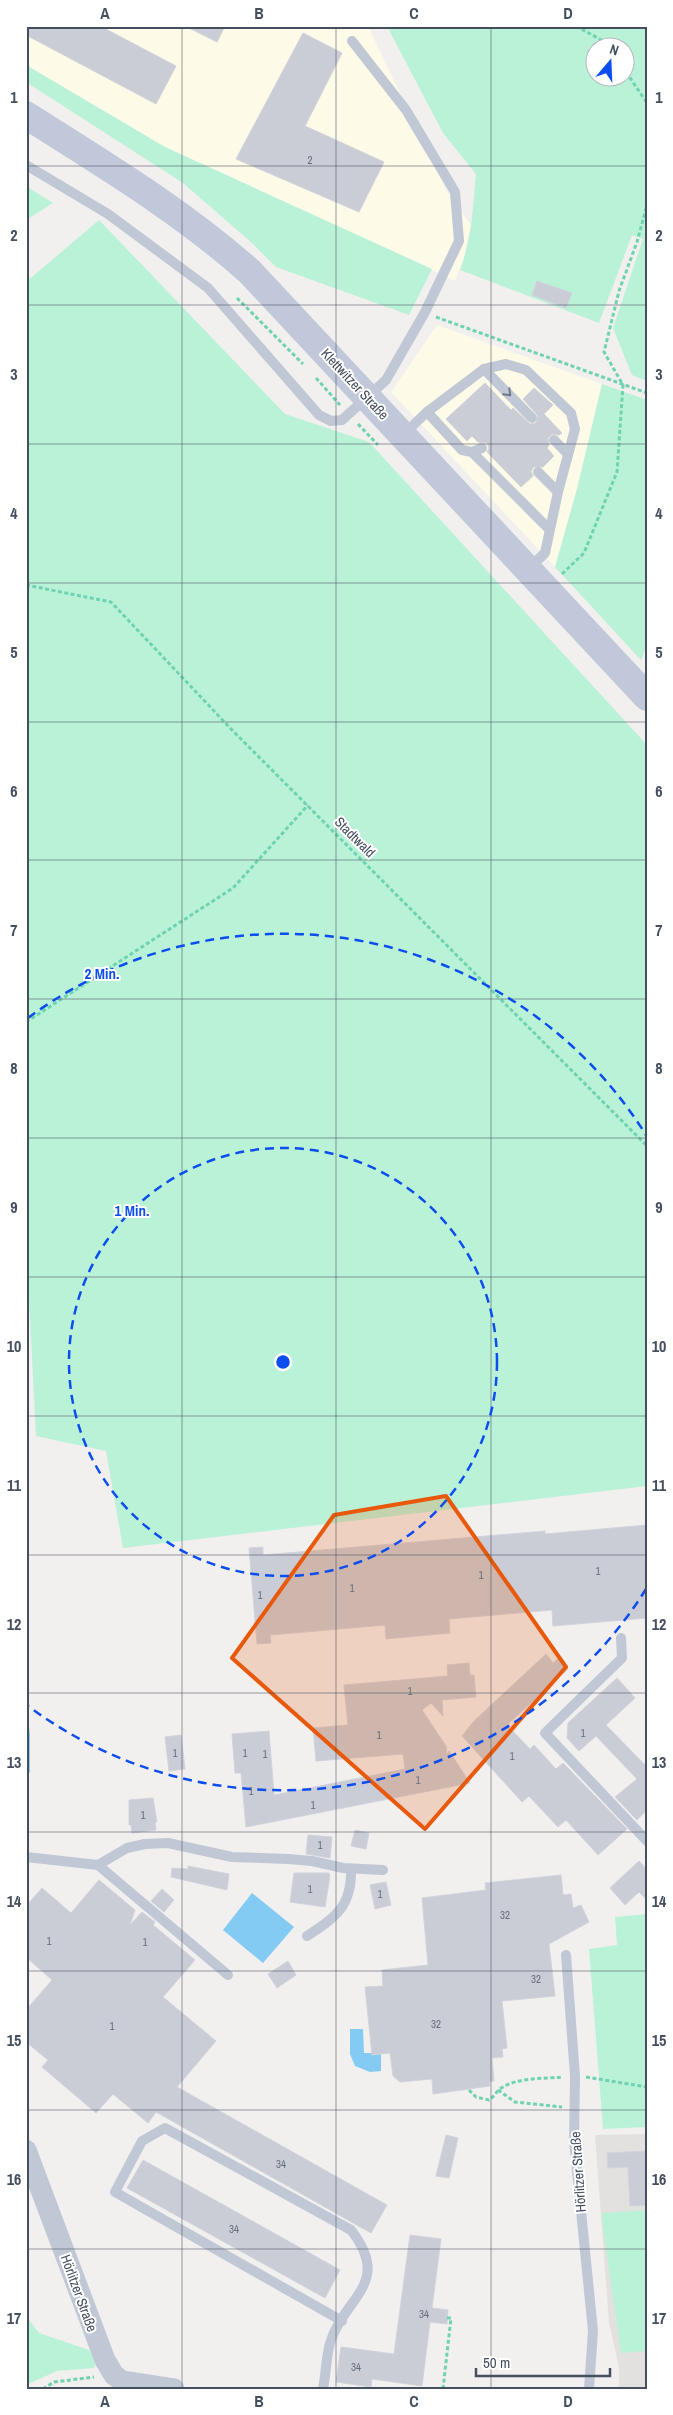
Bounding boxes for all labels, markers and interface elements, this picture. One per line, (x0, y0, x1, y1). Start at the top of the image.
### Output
text: A (100, 2, 110, 24)
text: B (254, 2, 264, 24)
text: C (409, 2, 419, 24)
text: D (563, 2, 573, 24)
north arrow (586, 38, 636, 88)
text: N (607, 40, 621, 60)
text: 1 (10, 86, 18, 108)
text: 1 (655, 86, 663, 108)
house number: 2 (307, 153, 313, 167)
text: 2 (10, 224, 18, 246)
text: 2 (655, 224, 663, 246)
street label: Klettwitzer Straße (317, 344, 393, 424)
text: 3 (10, 363, 18, 385)
text: 3 (655, 363, 663, 385)
one-way arrow (502, 387, 511, 396)
text: 4 (10, 502, 18, 524)
text: 4 (655, 502, 663, 524)
text: 5 (10, 641, 18, 663)
text: 5 (655, 641, 663, 663)
text: 6 (10, 780, 18, 802)
text: 6 (655, 780, 663, 802)
street label: Stadtwald (331, 813, 379, 861)
text: 7 (10, 919, 18, 941)
text: 7 (655, 919, 663, 941)
text: 2 Min. (85, 963, 119, 984)
text: 8 (10, 1057, 18, 1079)
text: 8 (655, 1057, 663, 1079)
text: 9 (10, 1196, 18, 1218)
text: 9 (655, 1196, 663, 1218)
text: 1 Min. (115, 1200, 149, 1221)
text: 10 (7, 1335, 21, 1357)
text: 10 (652, 1335, 666, 1357)
centre of rings (274, 1353, 292, 1371)
text: 11 (7, 1474, 22, 1496)
text: 11 (652, 1474, 667, 1496)
house number: 1 (595, 1564, 601, 1578)
house number: 1 (478, 1568, 484, 1582)
house number: 1 (349, 1581, 355, 1595)
house number: 1 (257, 1588, 263, 1602)
text: 12 (7, 1613, 21, 1635)
text: 12 (652, 1613, 666, 1635)
house number: 1 (407, 1684, 413, 1698)
house number: 1 (580, 1726, 586, 1740)
house number: 1 (376, 1728, 382, 1742)
house number: 1 (172, 1746, 178, 1760)
house number: 1 (242, 1746, 248, 1760)
house number: 1 (262, 1747, 268, 1761)
house number: 1 (509, 1749, 515, 1763)
text: 13 (7, 1751, 21, 1773)
text: 13 (652, 1751, 666, 1773)
house number: 1 (415, 1773, 421, 1787)
house number: 1 (248, 1784, 254, 1798)
house number: 1 (310, 1798, 316, 1812)
house number: 1 (140, 1808, 146, 1822)
house number: 1 (317, 1838, 323, 1852)
house number: 1 (307, 1882, 313, 1896)
house number: 1 (377, 1887, 383, 1901)
text: 14 (7, 1890, 22, 1912)
text: 14 (652, 1890, 667, 1912)
house number: 32 (500, 1908, 510, 1922)
house number: 1 (46, 1934, 52, 1948)
house number: 1 (142, 1935, 148, 1949)
house number: 32 (531, 1972, 541, 1986)
house number: 32 (431, 2017, 441, 2031)
house number: 1 (109, 2019, 115, 2033)
text: 15 (7, 2029, 21, 2051)
text: 15 (652, 2029, 666, 2051)
street label: Hörlitzer Straße (566, 2131, 590, 2213)
house number: 34 (276, 2157, 286, 2171)
text: 16 (7, 2168, 21, 2190)
text: 16 (652, 2168, 666, 2190)
house number: 34 (229, 2222, 239, 2236)
street label: Hörlitzer Straße (57, 2252, 101, 2334)
text: 17 (7, 2307, 21, 2329)
house number: 34 (419, 2307, 429, 2321)
text: 17 (652, 2307, 666, 2329)
scale bar (476, 2345, 609, 2377)
text: 50 m (483, 2352, 510, 2373)
house number: 34 (351, 2360, 361, 2374)
text: A (100, 2390, 110, 2412)
text: B (254, 2390, 264, 2412)
text: C (409, 2390, 419, 2412)
text: D (563, 2390, 573, 2412)

